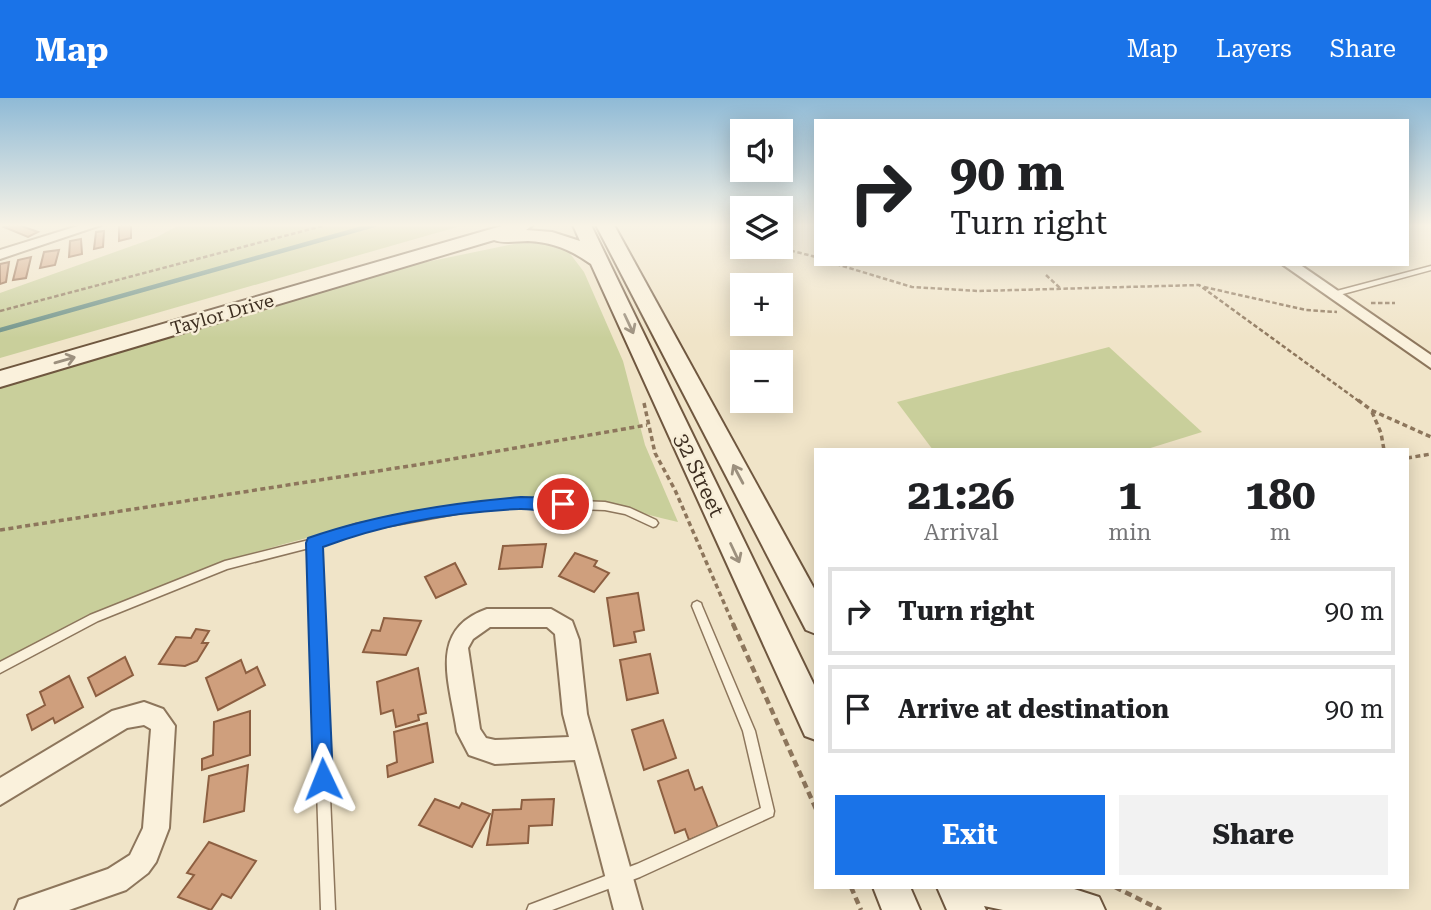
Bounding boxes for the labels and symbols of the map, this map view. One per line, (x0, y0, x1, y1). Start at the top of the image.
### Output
street label: Taylor Drive (168, 289, 276, 339)
one-way arrow (623, 313, 636, 334)
one-way arrow (54, 352, 76, 365)
street label: 32 Street (669, 430, 729, 521)
one-way arrow (731, 464, 745, 484)
pin (533, 474, 593, 534)
one-way arrow (729, 541, 742, 563)
position arrow (286, 742, 360, 816)

